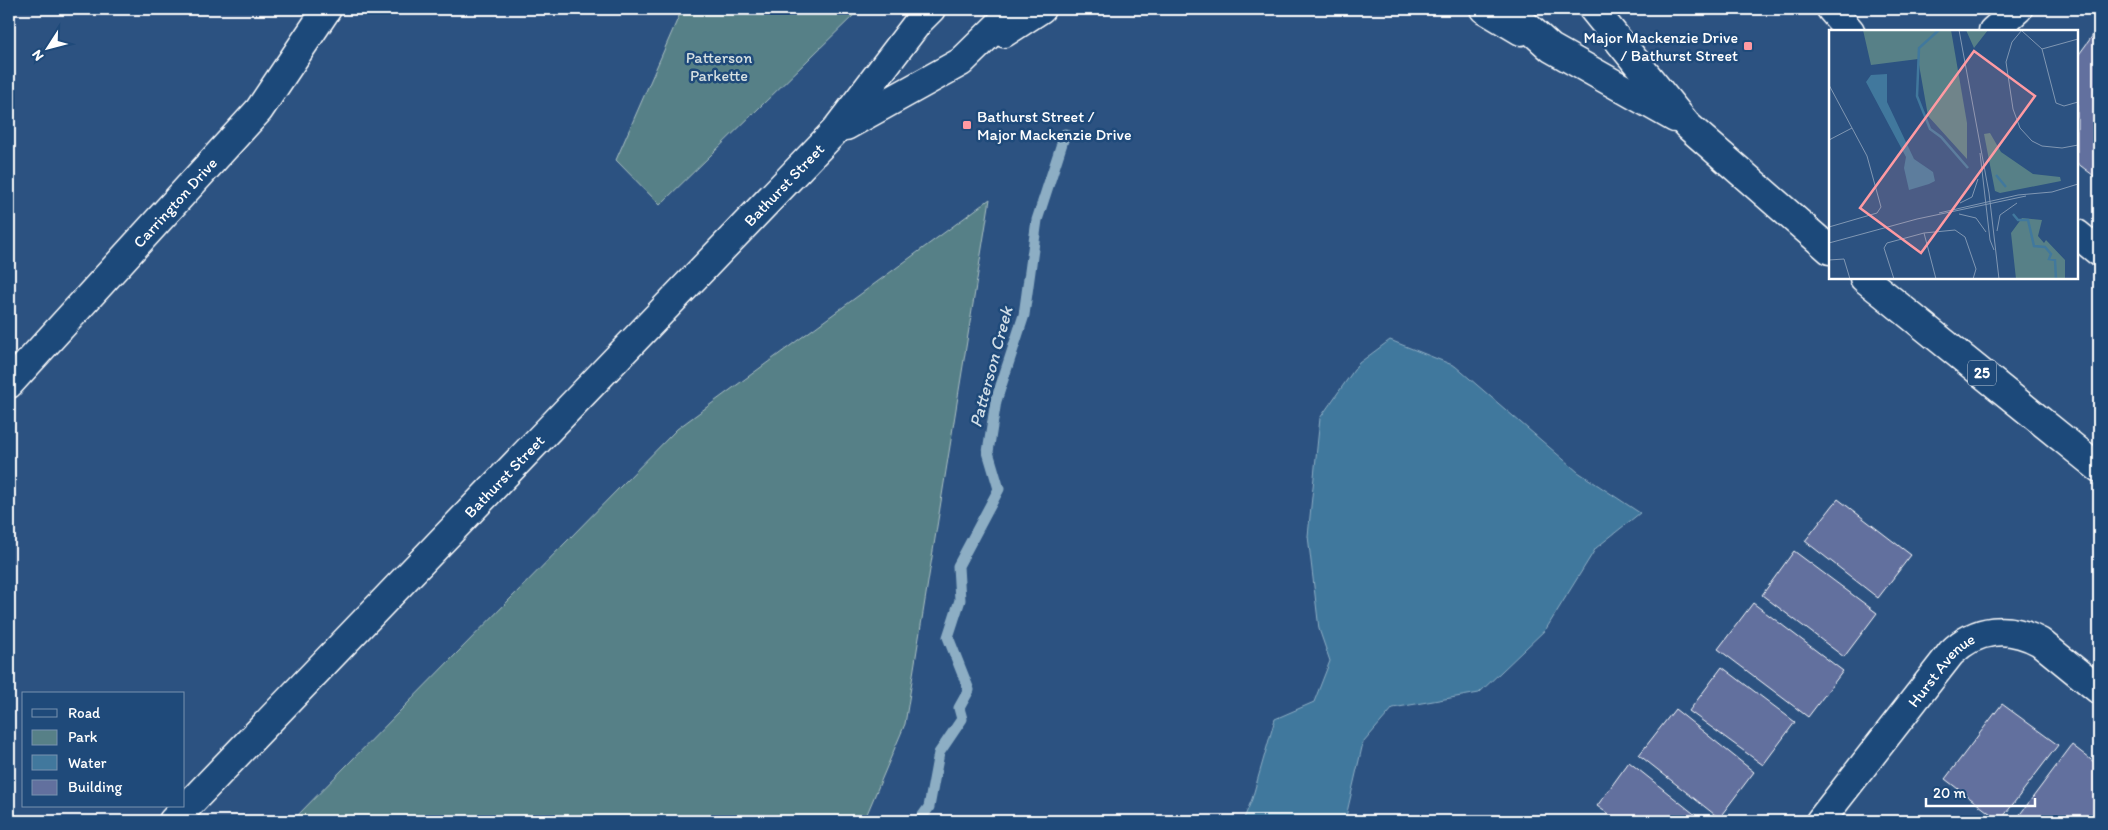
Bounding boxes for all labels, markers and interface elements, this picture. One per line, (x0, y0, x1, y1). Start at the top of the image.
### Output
north arrow (22, 22, 72, 72)
place label: Major Mackenzie Drive / Bathurst Street (1583, 28, 1738, 65)
inset map (1829, 30, 2078, 279)
marker: Major Mackenzie Drive / Bathurst Street (1742, 40, 1754, 52)
text: N (28, 47, 48, 64)
park label: Patterson Parkette (686, 48, 752, 85)
place label: Bathurst Street / Major Mackenzie Drive (977, 107, 1132, 144)
marker: Bathurst Street / Major Mackenzie Drive (961, 119, 973, 131)
street label: Bathurst Street (740, 140, 828, 230)
street label: Carrington Drive (129, 154, 221, 252)
water label: Patterson Creek (964, 303, 1018, 430)
road number: 25 (1968, 360, 1996, 386)
street label: Bathurst Street (460, 431, 548, 522)
street label: Hurst Avenue (1904, 629, 1978, 711)
legend (22, 692, 185, 808)
text: Road (68, 704, 101, 722)
text: Park (68, 728, 98, 746)
text: Water (68, 754, 107, 772)
scale bar (1926, 775, 2034, 807)
text: Building (68, 778, 122, 796)
text: 20 m (1933, 784, 1967, 802)

